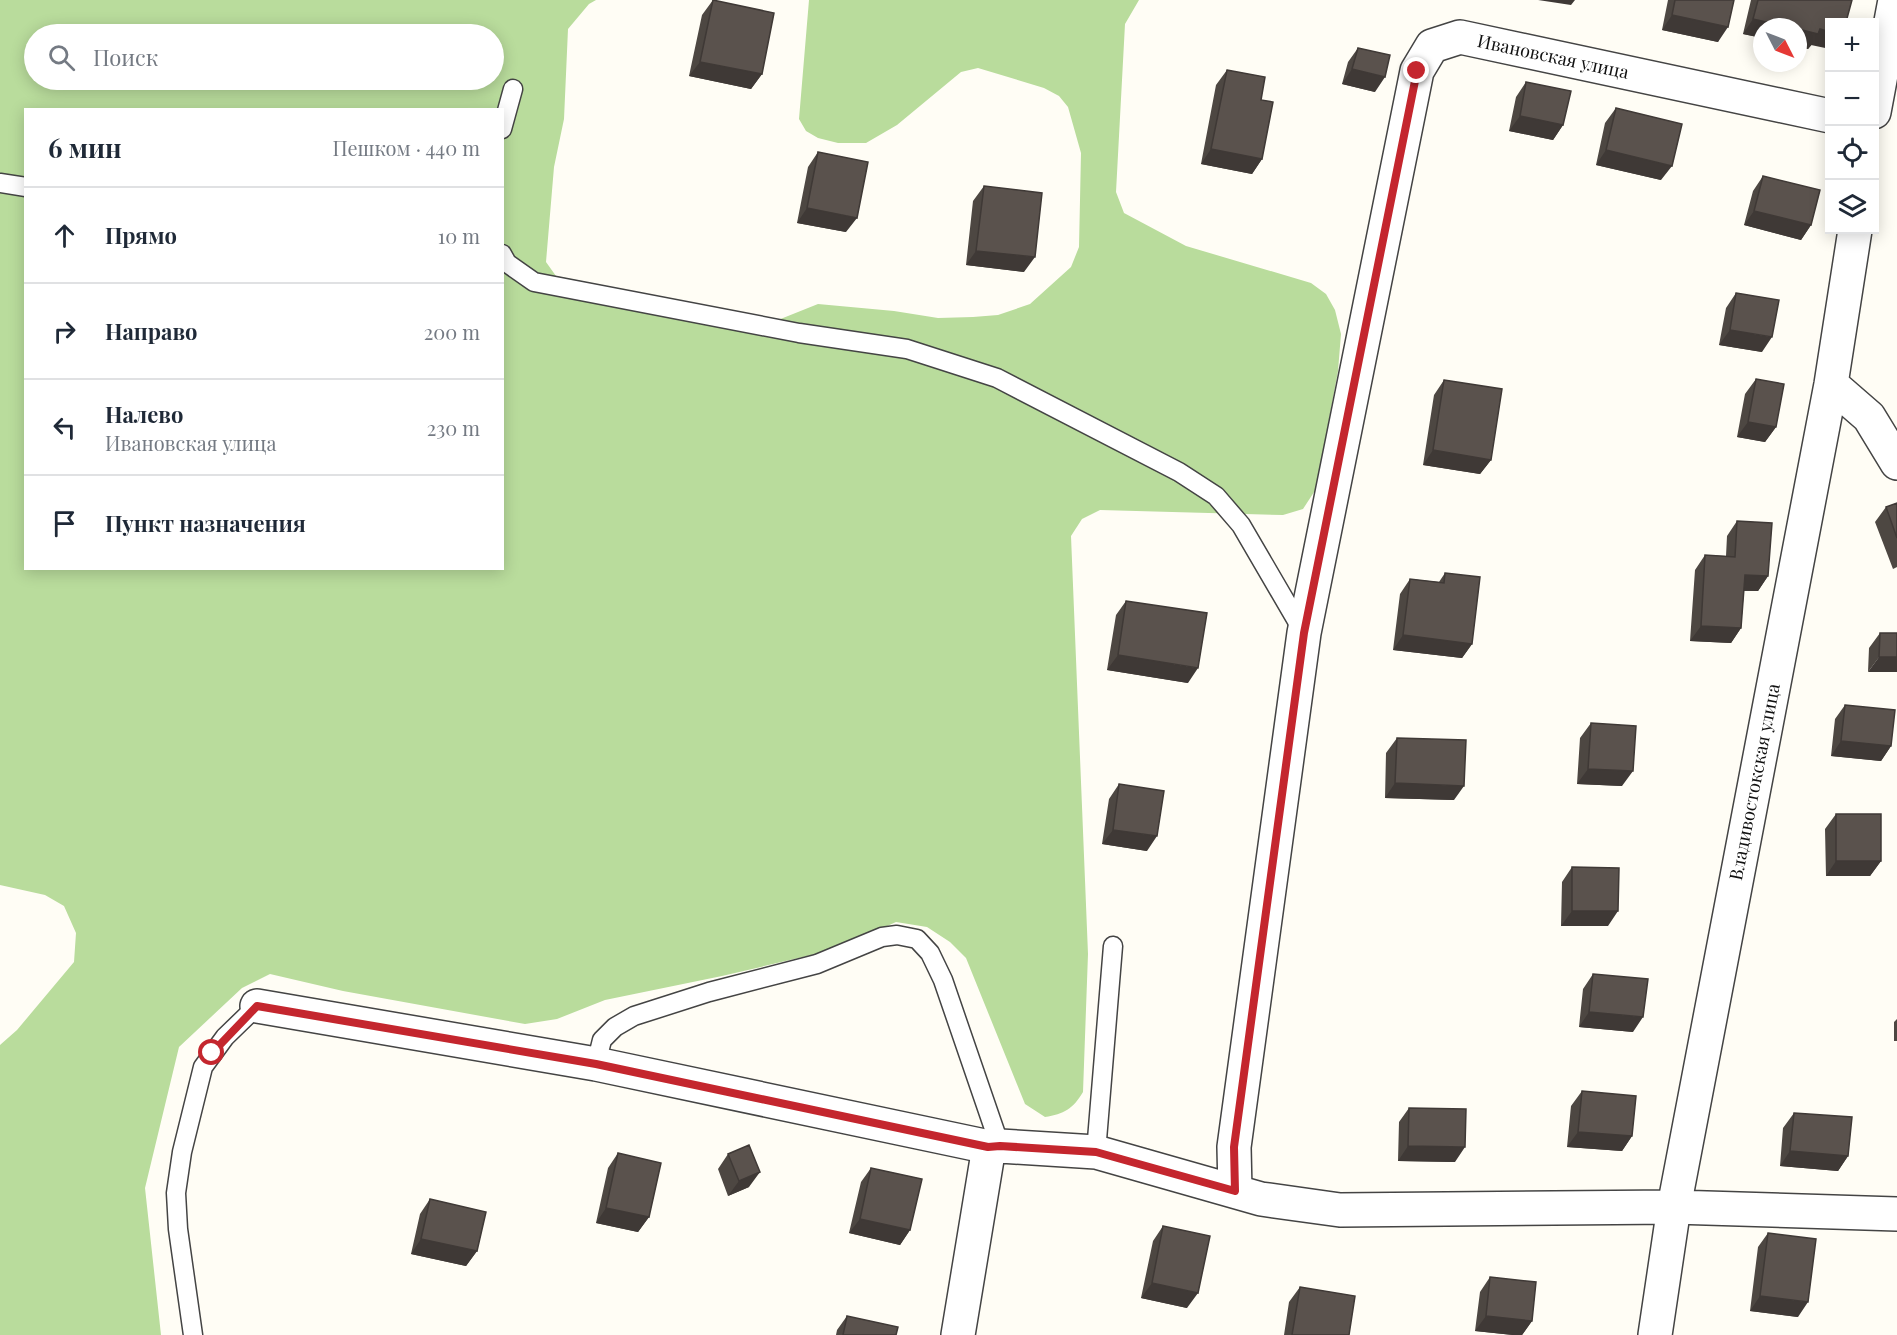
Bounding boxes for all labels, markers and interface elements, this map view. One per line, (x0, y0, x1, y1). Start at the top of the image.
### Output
north arrow (1753, 18, 1807, 72)
map controls (1825, 18, 1879, 234)
button: + (1825, 18, 1879, 72)
search box (24, 24, 504, 90)
street label: Ивановская улица (1475, 28, 1631, 84)
icon: search (45, 41, 78, 74)
text: Поиск (93, 42, 158, 72)
route end (1403, 57, 1429, 83)
button: − (1825, 72, 1879, 126)
button: locate (1825, 126, 1879, 180)
text: 6 мин (48, 130, 122, 165)
text: Пешком · 440 m (333, 134, 480, 161)
button: layers (1825, 180, 1879, 234)
icon: ahead (48, 219, 81, 252)
text: Прямо (105, 220, 177, 250)
text: 10 m (438, 222, 480, 249)
icon: right (48, 315, 81, 348)
text: Направо (105, 316, 198, 346)
text: 200 m (424, 318, 480, 345)
text: Налево (105, 399, 183, 429)
icon: left (48, 411, 81, 444)
text: 230 m (427, 414, 480, 441)
text: Ивановская улица (105, 429, 276, 456)
icon: arrive (48, 507, 81, 540)
text: Пункт назначения (105, 508, 306, 538)
street label: Владивостокская улица (1723, 681, 1785, 882)
route start (198, 1039, 224, 1065)

